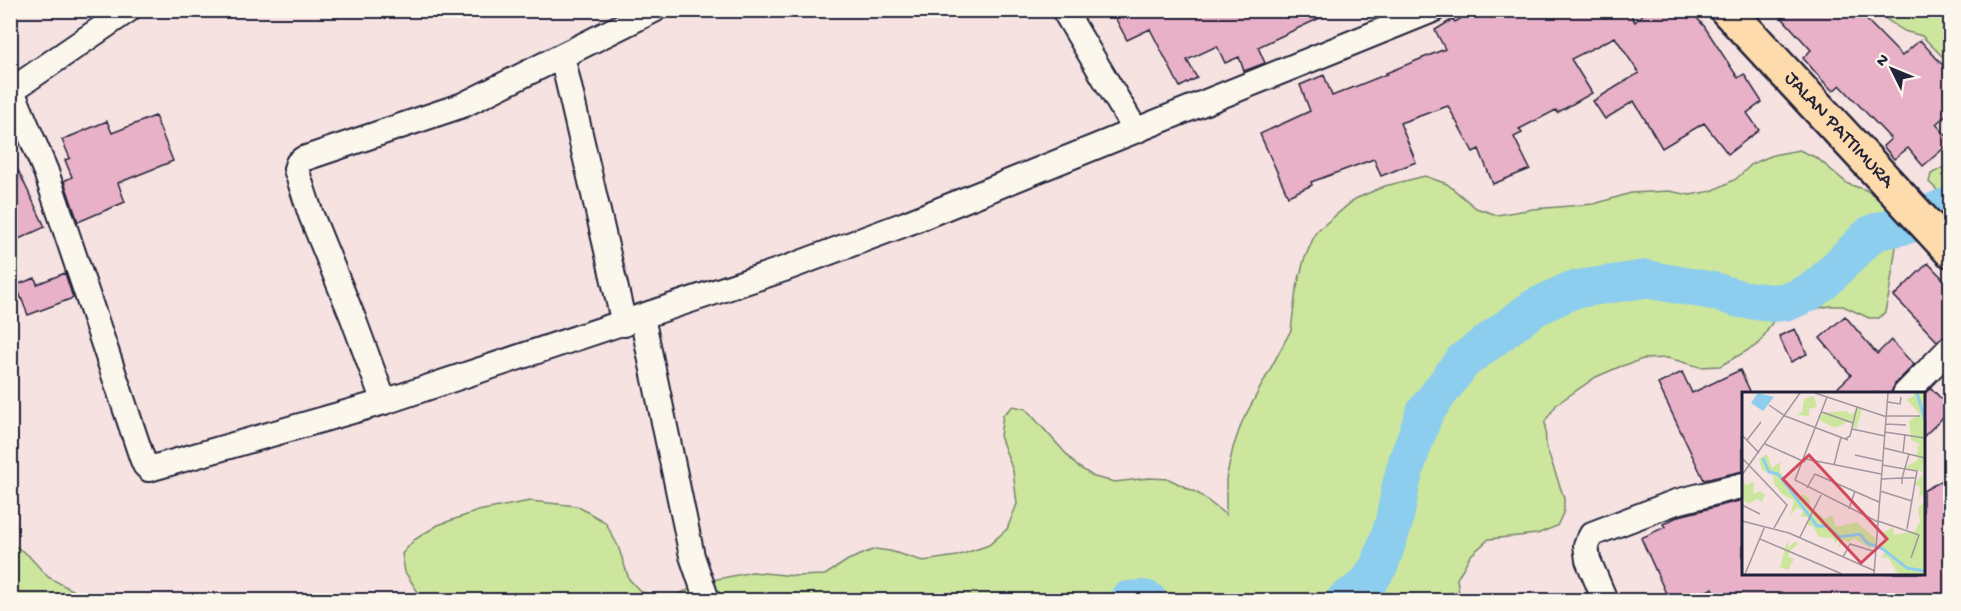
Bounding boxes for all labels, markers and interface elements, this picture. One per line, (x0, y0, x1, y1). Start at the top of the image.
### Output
north arrow (1862, 39, 1922, 99)
text: N (1873, 50, 1894, 71)
street label: JALAN PATTIMURA (1779, 67, 1899, 194)
inset map (1742, 392, 1925, 575)

